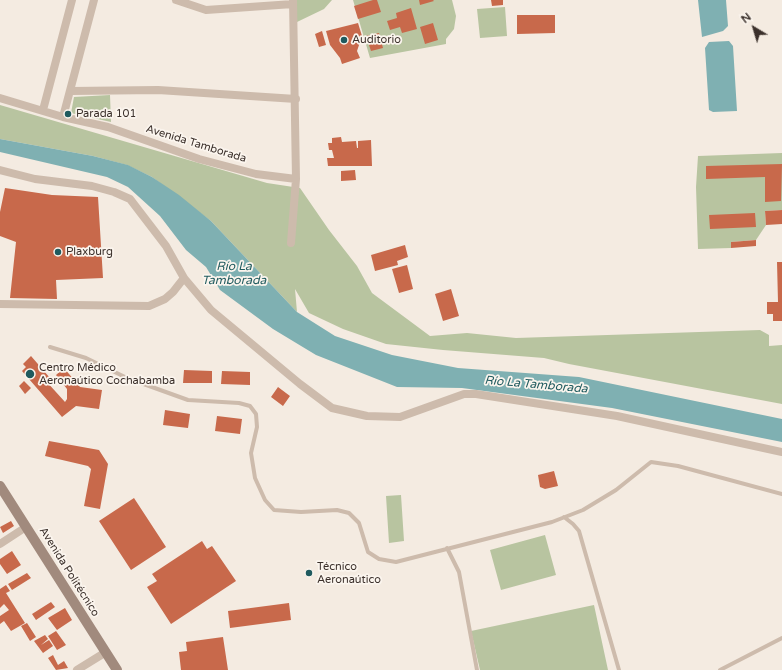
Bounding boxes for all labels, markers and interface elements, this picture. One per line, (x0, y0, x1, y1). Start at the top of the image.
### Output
north arrow (734, 8, 774, 48)
text: N (739, 10, 754, 26)
place label: Auditorio (352, 33, 401, 47)
marker: Auditorio (339, 35, 349, 45)
place label: Parada 101 (76, 107, 136, 121)
marker: Parada 101 (63, 109, 73, 119)
street label: Avenida Tamborada (144, 122, 248, 166)
place label: Plaxburg (66, 245, 113, 259)
marker: Plaxburg (53, 247, 63, 257)
water label: Río La Tamborada (202, 260, 266, 288)
place label: Centro Médico Aeronaútico Cochabamba (39, 361, 175, 387)
marker: Centro Médico Aeronaútico Cochabamba (24, 368, 36, 380)
water label: Río La Tamborada (484, 373, 588, 397)
street label: Avenida Politécnico (36, 525, 102, 619)
place label: Técnico Aeronaútico (317, 560, 381, 586)
marker: Técnico Aeronaútico (304, 568, 314, 578)

